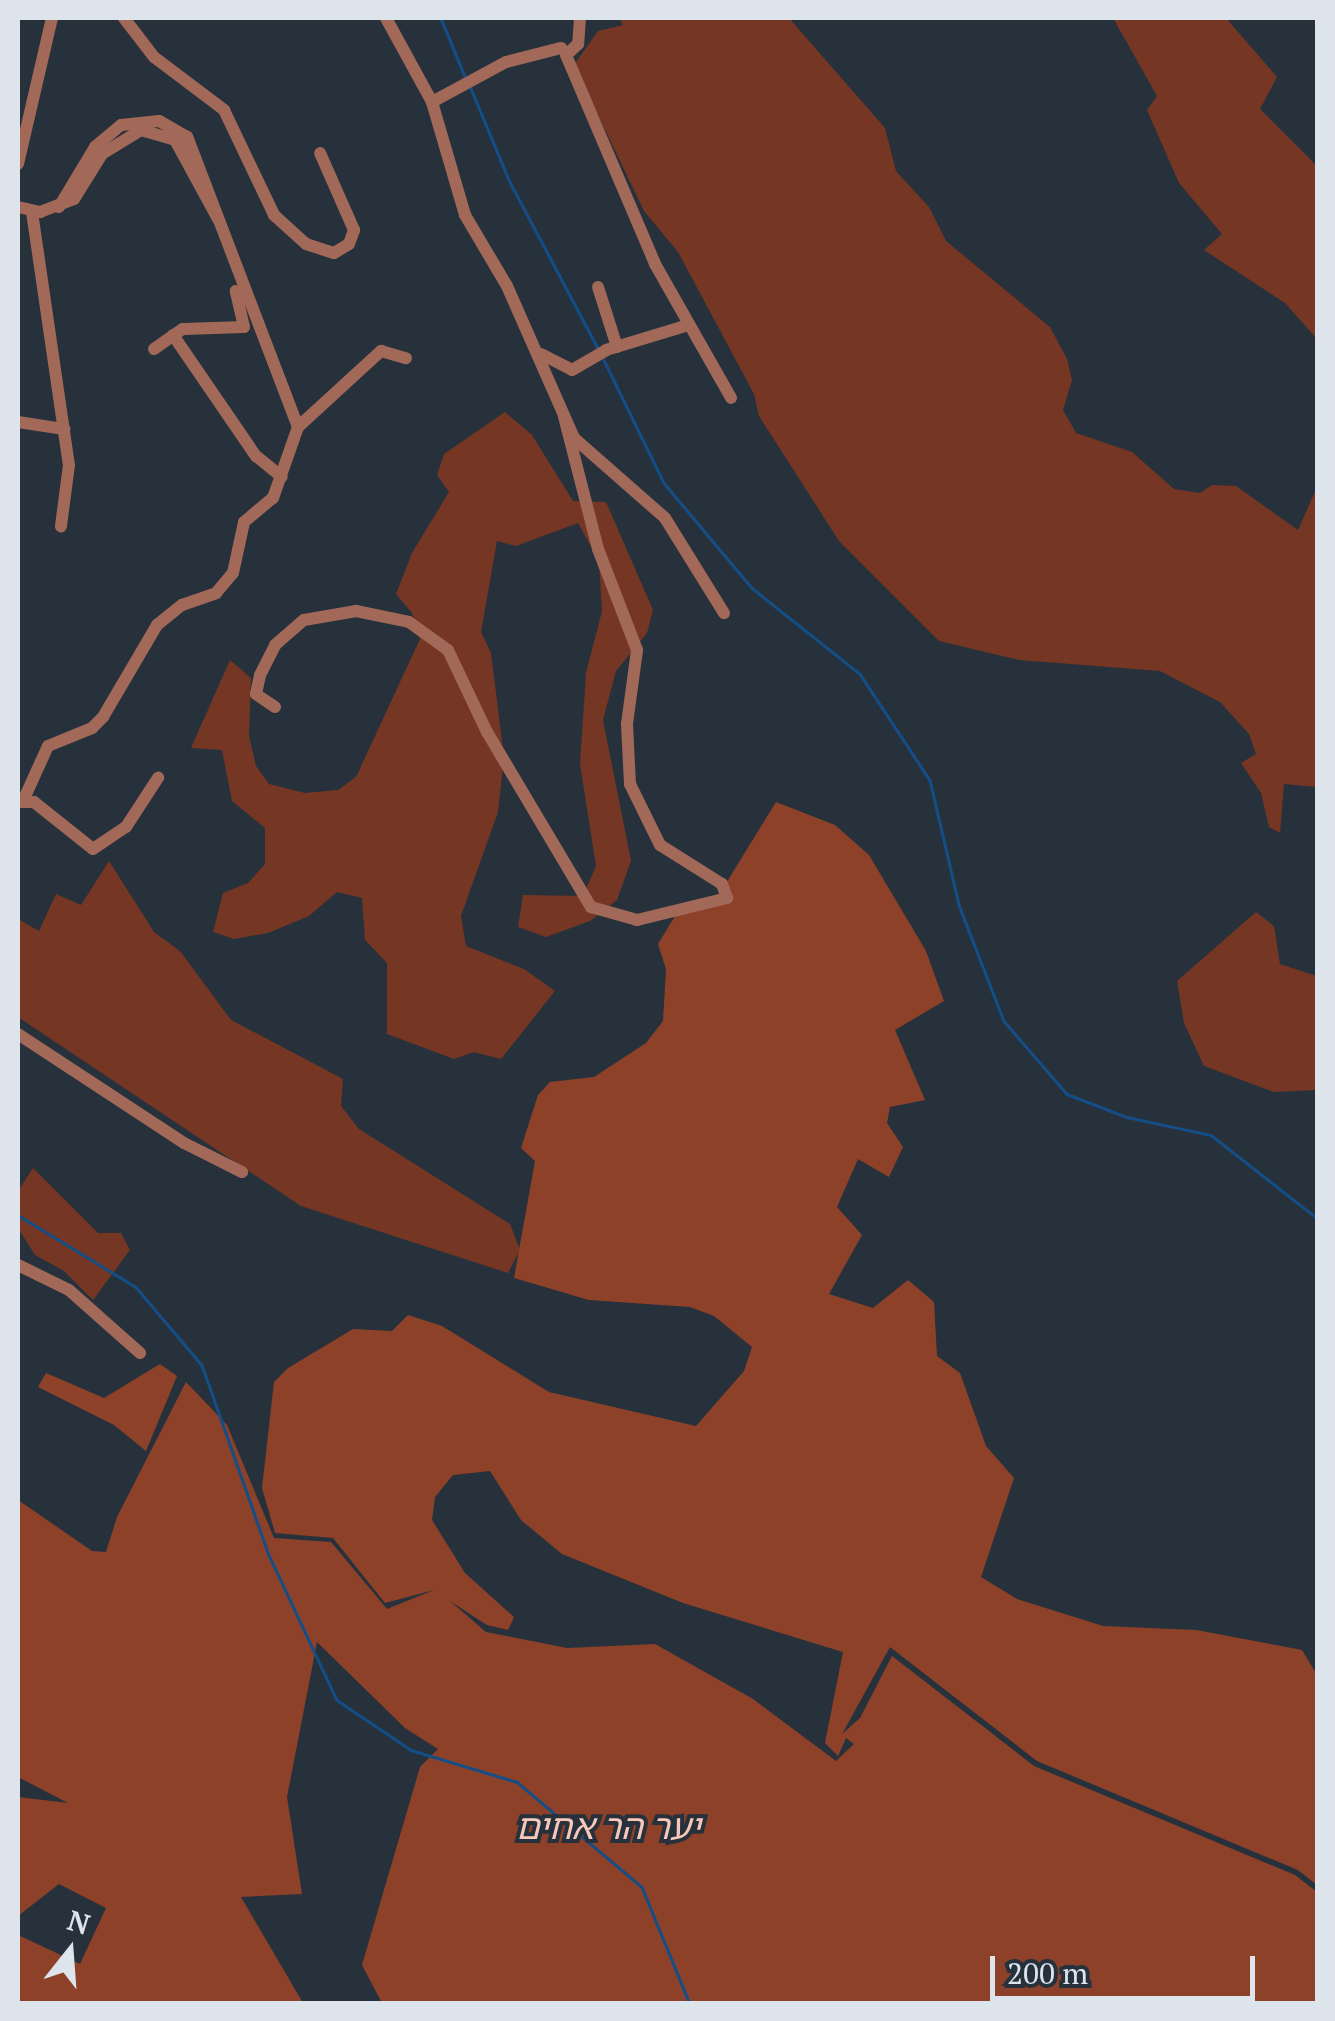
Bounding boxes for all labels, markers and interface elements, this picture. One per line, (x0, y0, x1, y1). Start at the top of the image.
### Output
park label: יער הר אחים (515, 1805, 701, 1847)
north arrow (20, 1901, 120, 2001)
text: N (63, 1901, 94, 1943)
scale bar (995, 1936, 1260, 1998)
text: 200 m (1007, 1953, 1088, 1993)

